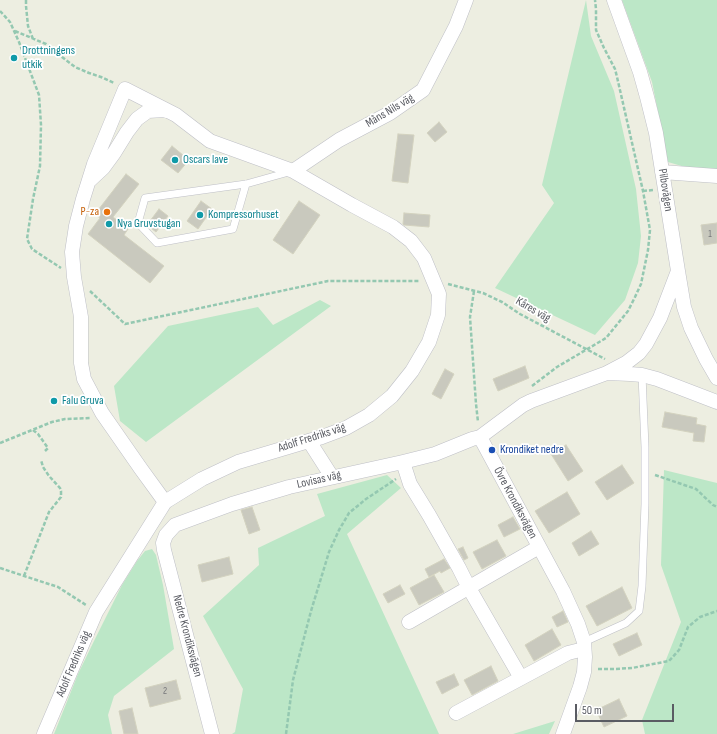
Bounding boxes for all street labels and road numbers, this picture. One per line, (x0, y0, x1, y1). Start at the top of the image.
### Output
street label: Måns Nils väg (363, 91, 417, 131)
street label: Pilbovägen (655, 168, 675, 212)
street label: Kåres väg (513, 294, 553, 326)
street label: Adolf Fredriks väg (276, 420, 348, 456)
street label: Övre Krondiksvägen (490, 465, 540, 541)
street label: Lovisas väg (295, 468, 343, 492)
street label: Nedre Krondiksvägen (169, 593, 205, 679)
street label: Adolf Fredriks väg (54, 629, 94, 699)

